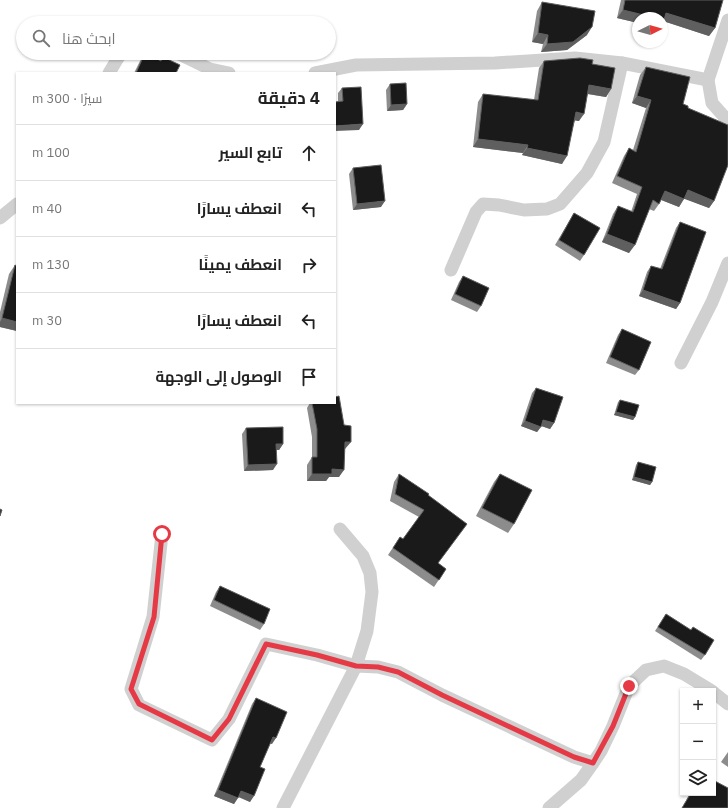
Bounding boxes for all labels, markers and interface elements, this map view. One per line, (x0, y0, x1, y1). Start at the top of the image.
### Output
north arrow (632, 12, 668, 48)
search box (16, 16, 336, 60)
icon: search (30, 27, 52, 49)
text: ابحث هنا (62, 29, 116, 48)
text: 4 دقيقة (258, 87, 320, 109)
text: سيرًا · 300 m (32, 90, 102, 107)
icon: ahead (298, 142, 320, 164)
text: تابع السير (219, 143, 282, 162)
text: 100 m (32, 144, 70, 161)
icon: left (298, 198, 320, 220)
text: انعطف يسارًا (197, 199, 282, 218)
text: 40 m (32, 200, 62, 217)
icon: right (298, 254, 320, 276)
text: انعطف يمينًا (198, 255, 282, 274)
text: 130 m (32, 256, 70, 273)
icon: left (298, 310, 320, 332)
text: انعطف يسارًا (197, 311, 282, 330)
text: 30 m (32, 312, 62, 329)
icon: arrive (298, 366, 320, 388)
text: الوصول إلى الوجهة (155, 367, 282, 386)
route start (153, 525, 171, 543)
route end (620, 677, 638, 695)
map controls (680, 688, 716, 796)
button: + (680, 688, 716, 724)
button: − (680, 724, 716, 760)
button: layers (680, 760, 716, 796)

